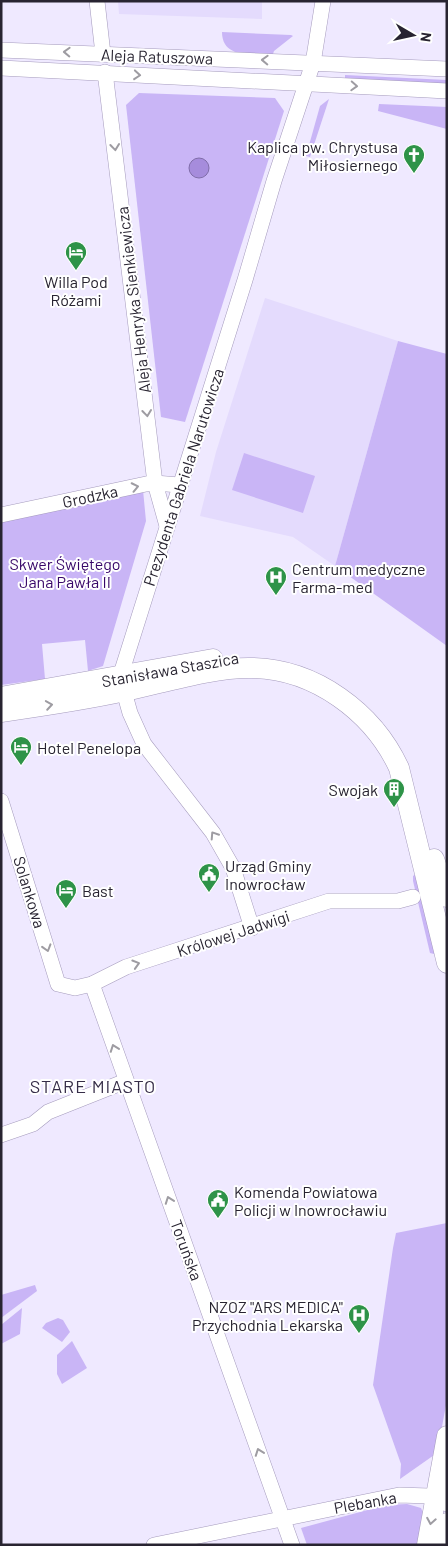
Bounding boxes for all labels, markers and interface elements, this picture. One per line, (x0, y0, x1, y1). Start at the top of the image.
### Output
north arrow (388, 10, 438, 60)
text: N (417, 31, 435, 43)
street label: Aleja Ratuszowa (101, 45, 213, 67)
one-way arrow (63, 47, 71, 58)
one-way arrow (260, 55, 268, 66)
one-way arrow (134, 70, 142, 81)
one-way arrow (350, 81, 358, 91)
place label: Kaplica pw. Chrystusa Miłosiernego (247, 137, 398, 174)
church icon: Kaplica pw. Chrystusa Miłosiernego (402, 143, 426, 174)
one-way arrow (109, 144, 120, 152)
street label: Aleja Henryka Sienkiewicza (112, 206, 154, 394)
hotel icon: Willa Pod Różami (64, 240, 88, 271)
place label: Willa Pod Różami (44, 272, 108, 309)
street label: Prezydenta Gabriela Narutowicza (139, 366, 227, 588)
one-way arrow (141, 409, 152, 417)
street label: Grodzka (61, 481, 119, 511)
one-way arrow (130, 482, 139, 493)
park label: Skwer Świętego Jana Pawła II (10, 554, 120, 591)
place label: Centrum medyczne Farma-med (292, 559, 426, 596)
hospital icon: Centrum medyczne Farma-med (264, 565, 288, 596)
street label: Stanisława Staszica (100, 648, 240, 690)
one-way arrow (45, 700, 54, 710)
hotel icon: Hotel Penelopa (9, 735, 33, 766)
place label: Hotel Penelopa (37, 738, 141, 757)
building icon: Swojak (382, 777, 406, 808)
place label: Swojak (329, 780, 378, 799)
one-way arrow (210, 831, 220, 840)
street label: Solankowa (10, 854, 50, 930)
place label: Urząd Gminy Inowrocław (225, 856, 312, 893)
public building icon: Urząd Gminy Inowrocław (197, 862, 221, 893)
hotel icon: Bast (54, 878, 78, 909)
place label: Bast (82, 881, 114, 900)
street label: Królowej Jadwigi (174, 906, 292, 960)
one-way arrow (42, 943, 52, 952)
one-way arrow (131, 960, 139, 970)
one-way arrow (110, 1044, 120, 1052)
district label: STARE MIASTO (30, 1075, 156, 1097)
place label: Komenda Powiatowa Policji w Inowrocławiu (234, 1182, 387, 1219)
public building icon: Komenda Powiatowa Policji w Inowrocławiu (206, 1188, 230, 1219)
one-way arrow (165, 1197, 175, 1205)
street label: Toruńska (167, 1217, 207, 1283)
place label: NZOZ "ARS MEDICA" Przychodnia Lekarska (192, 1297, 343, 1334)
hospital icon: NZOZ "ARS MEDICA" Przychodnia Lekarska (347, 1303, 371, 1334)
one-way arrow (255, 1448, 265, 1457)
street label: Plebanka (332, 1487, 398, 1517)
one-way arrow (426, 1517, 436, 1526)

